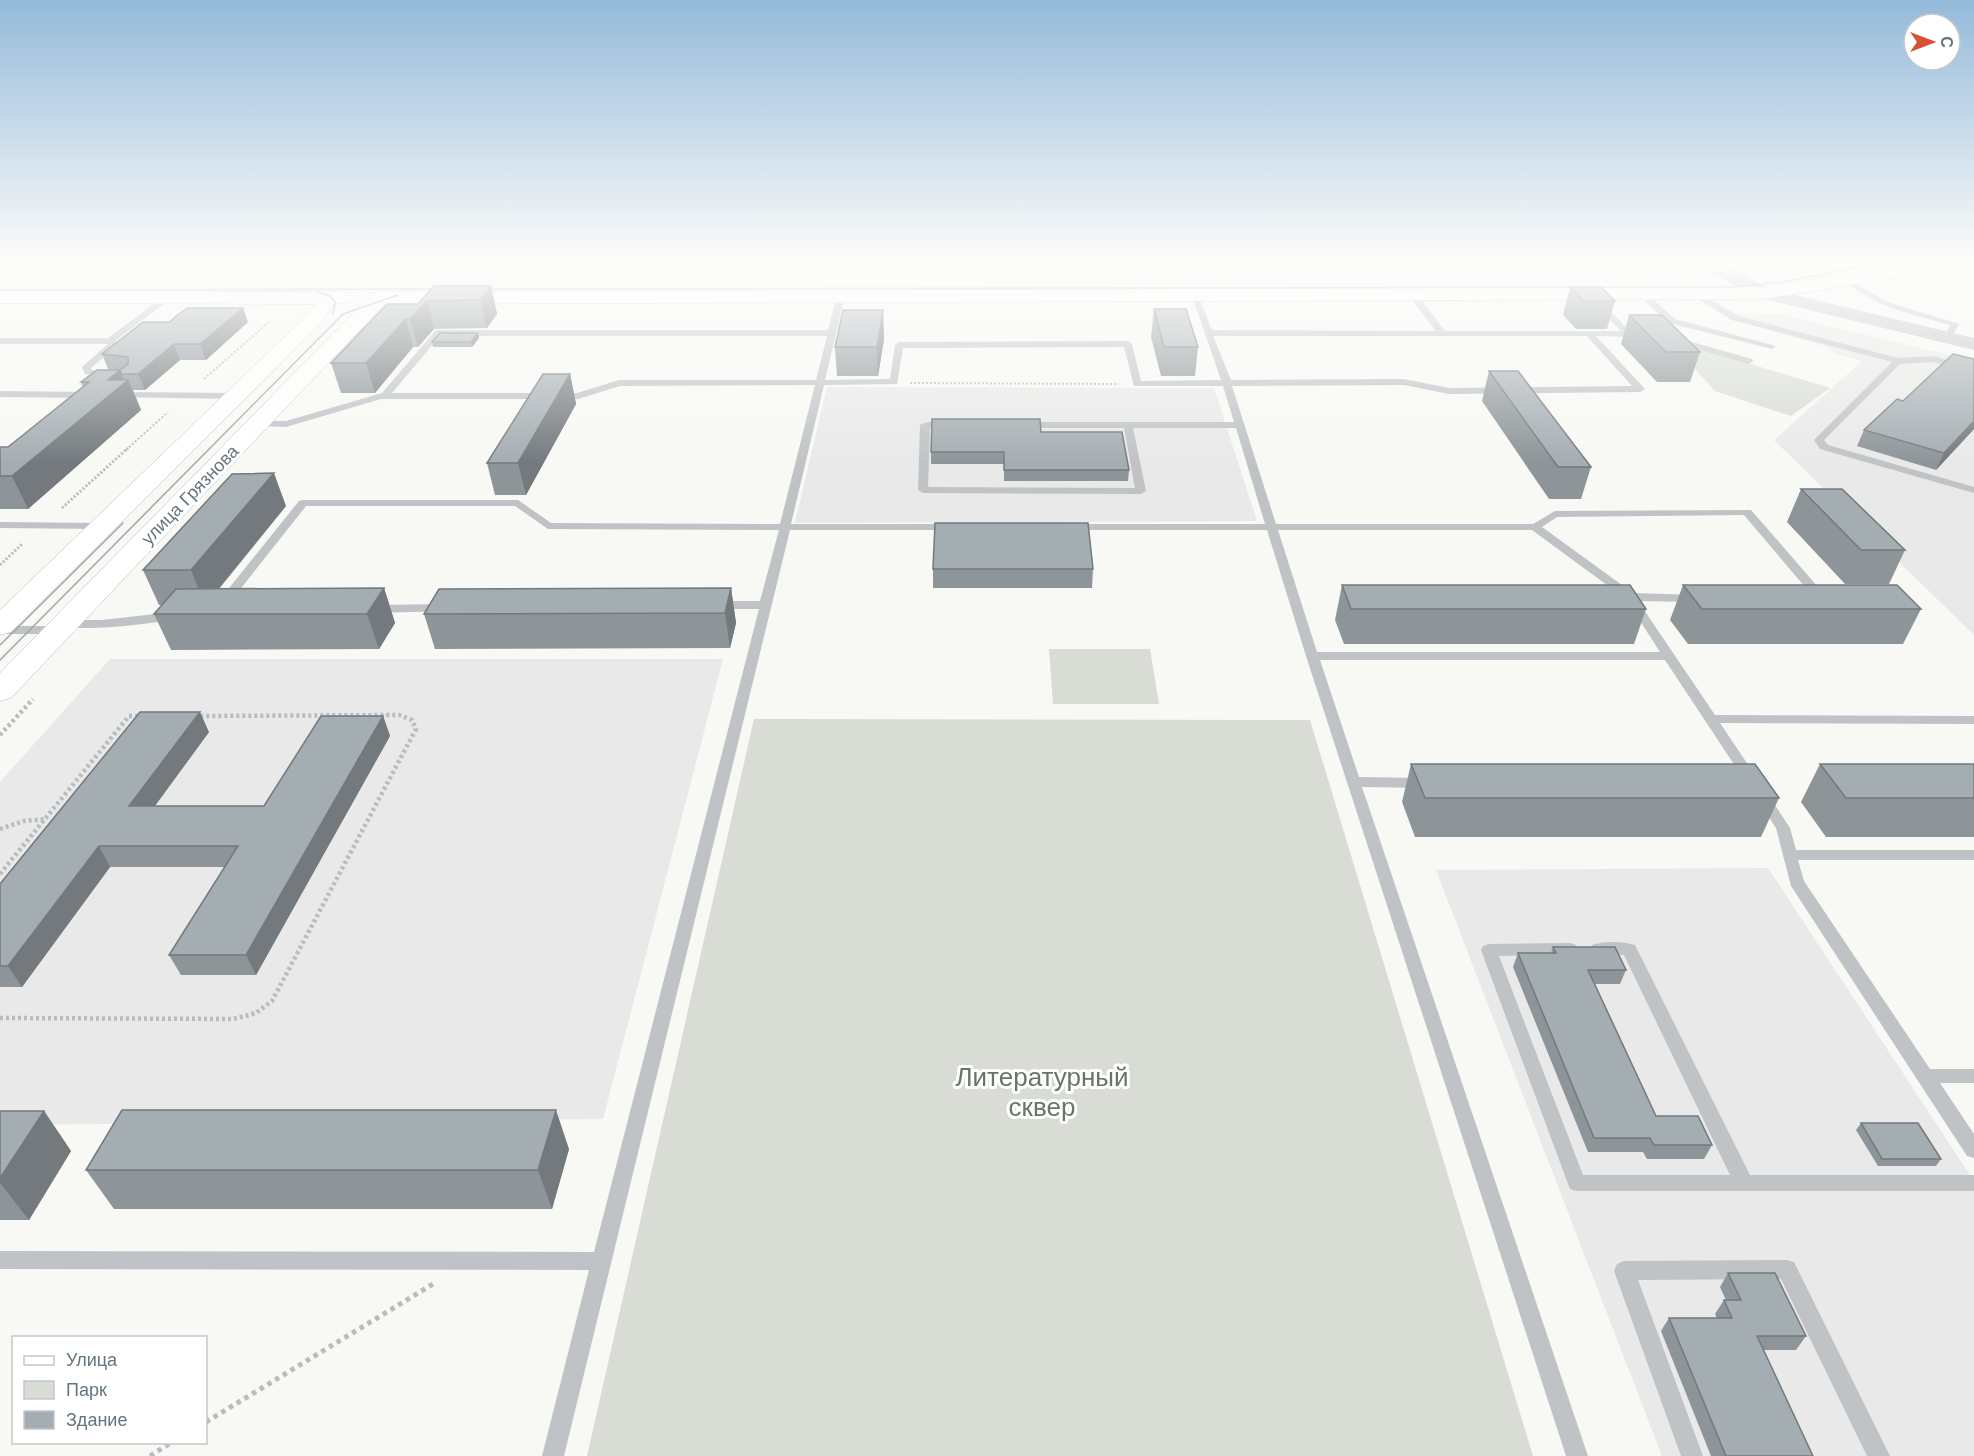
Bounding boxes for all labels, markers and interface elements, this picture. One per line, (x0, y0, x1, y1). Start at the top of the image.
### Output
north arrow (1902, 12, 1962, 72)
text: С (1938, 36, 1955, 48)
street label: улица Грязнова (138, 440, 243, 549)
park label: Литературный сквер (956, 1062, 1128, 1122)
legend (12, 1336, 207, 1444)
text: Улица (66, 1350, 118, 1370)
text: Парк (66, 1380, 107, 1400)
text: Здание (66, 1410, 127, 1430)

